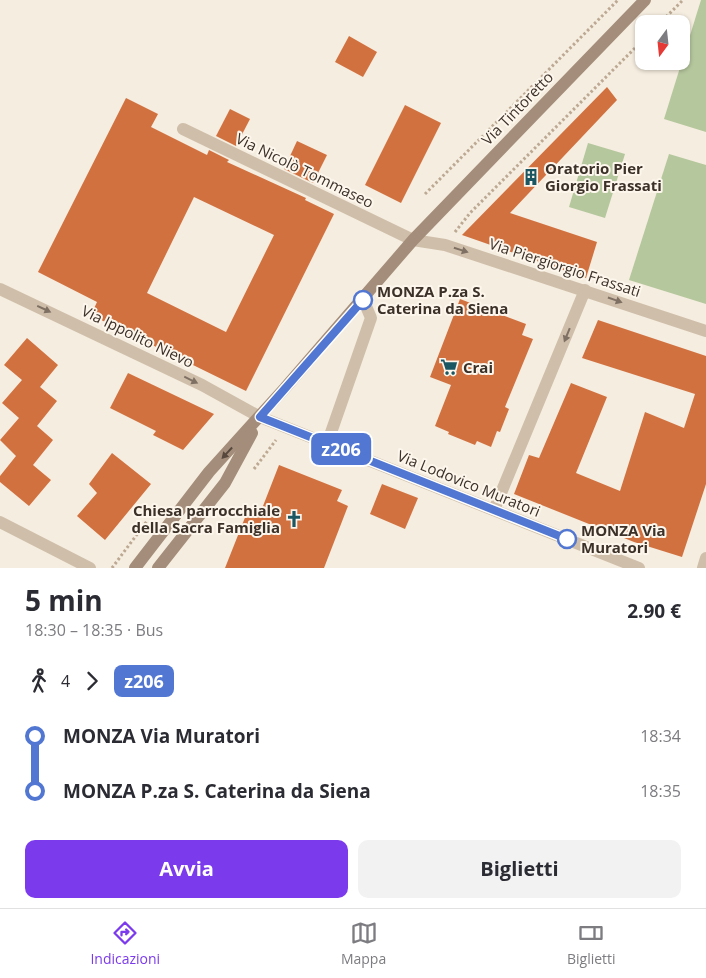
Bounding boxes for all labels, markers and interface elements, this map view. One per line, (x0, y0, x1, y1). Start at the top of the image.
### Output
north arrow (635, 15, 690, 70)
map controls (635, 15, 690, 70)
street label: Via Tintoretto (477, 67, 557, 149)
street label: Via Nicolò Tommaseo (233, 128, 377, 212)
place label: Oratorio Pier Giorgio Frassati (545, 158, 662, 195)
building icon: Oratorio Pier Giorgio Frassati (521, 167, 541, 187)
street label: Via Piergiorgio Frassati (487, 233, 643, 301)
one-way arrow (454, 246, 469, 254)
place label: MONZA P.za S. Caterina da Siena (377, 281, 508, 318)
marker: MONZA P.za S. Caterina da Siena (353, 290, 373, 310)
one-way arrow (608, 297, 623, 305)
street label: Via Ippolito Nievo (79, 300, 197, 372)
one-way arrow (37, 306, 51, 314)
one-way arrow (562, 328, 570, 342)
supermarket icon: Crai (439, 357, 459, 377)
place label: Crai (463, 357, 493, 377)
one-way arrow (183, 376, 198, 384)
line badge: z206 (306, 433, 376, 465)
text: z206 (321, 437, 361, 461)
street label: Via Lodovico Muratori (394, 445, 544, 521)
one-way arrow (221, 446, 233, 458)
place label: Chiesa parrocchiale della Sacra Famiglia (131, 500, 280, 537)
church icon: Chiesa parrocchiale della Sacra Famiglia (284, 509, 304, 529)
place label: MONZA Via Muratori (581, 520, 666, 557)
marker: MONZA Via Muratori (557, 529, 577, 549)
text: 5 min (25, 581, 103, 619)
text: 2.90 € (627, 598, 681, 624)
text: 18:30 – 18:35 · Bus (25, 619, 163, 641)
icon: walk (25, 667, 53, 695)
icon: forward (78, 667, 106, 695)
text: z206 (124, 669, 164, 693)
text: 4 (61, 670, 70, 692)
text: MONZA Via Muratori (63, 723, 260, 749)
text: 18:34 (640, 725, 681, 747)
text: MONZA P.za S. Caterina da Siena (63, 778, 371, 804)
text: 18:35 (640, 780, 681, 802)
button: Avvia (25, 840, 348, 898)
button: Biglietti (358, 840, 681, 898)
tab: Indicazioni (90, 919, 160, 968)
tab: Mappa (341, 919, 386, 968)
tab: Biglietti (567, 919, 616, 968)

